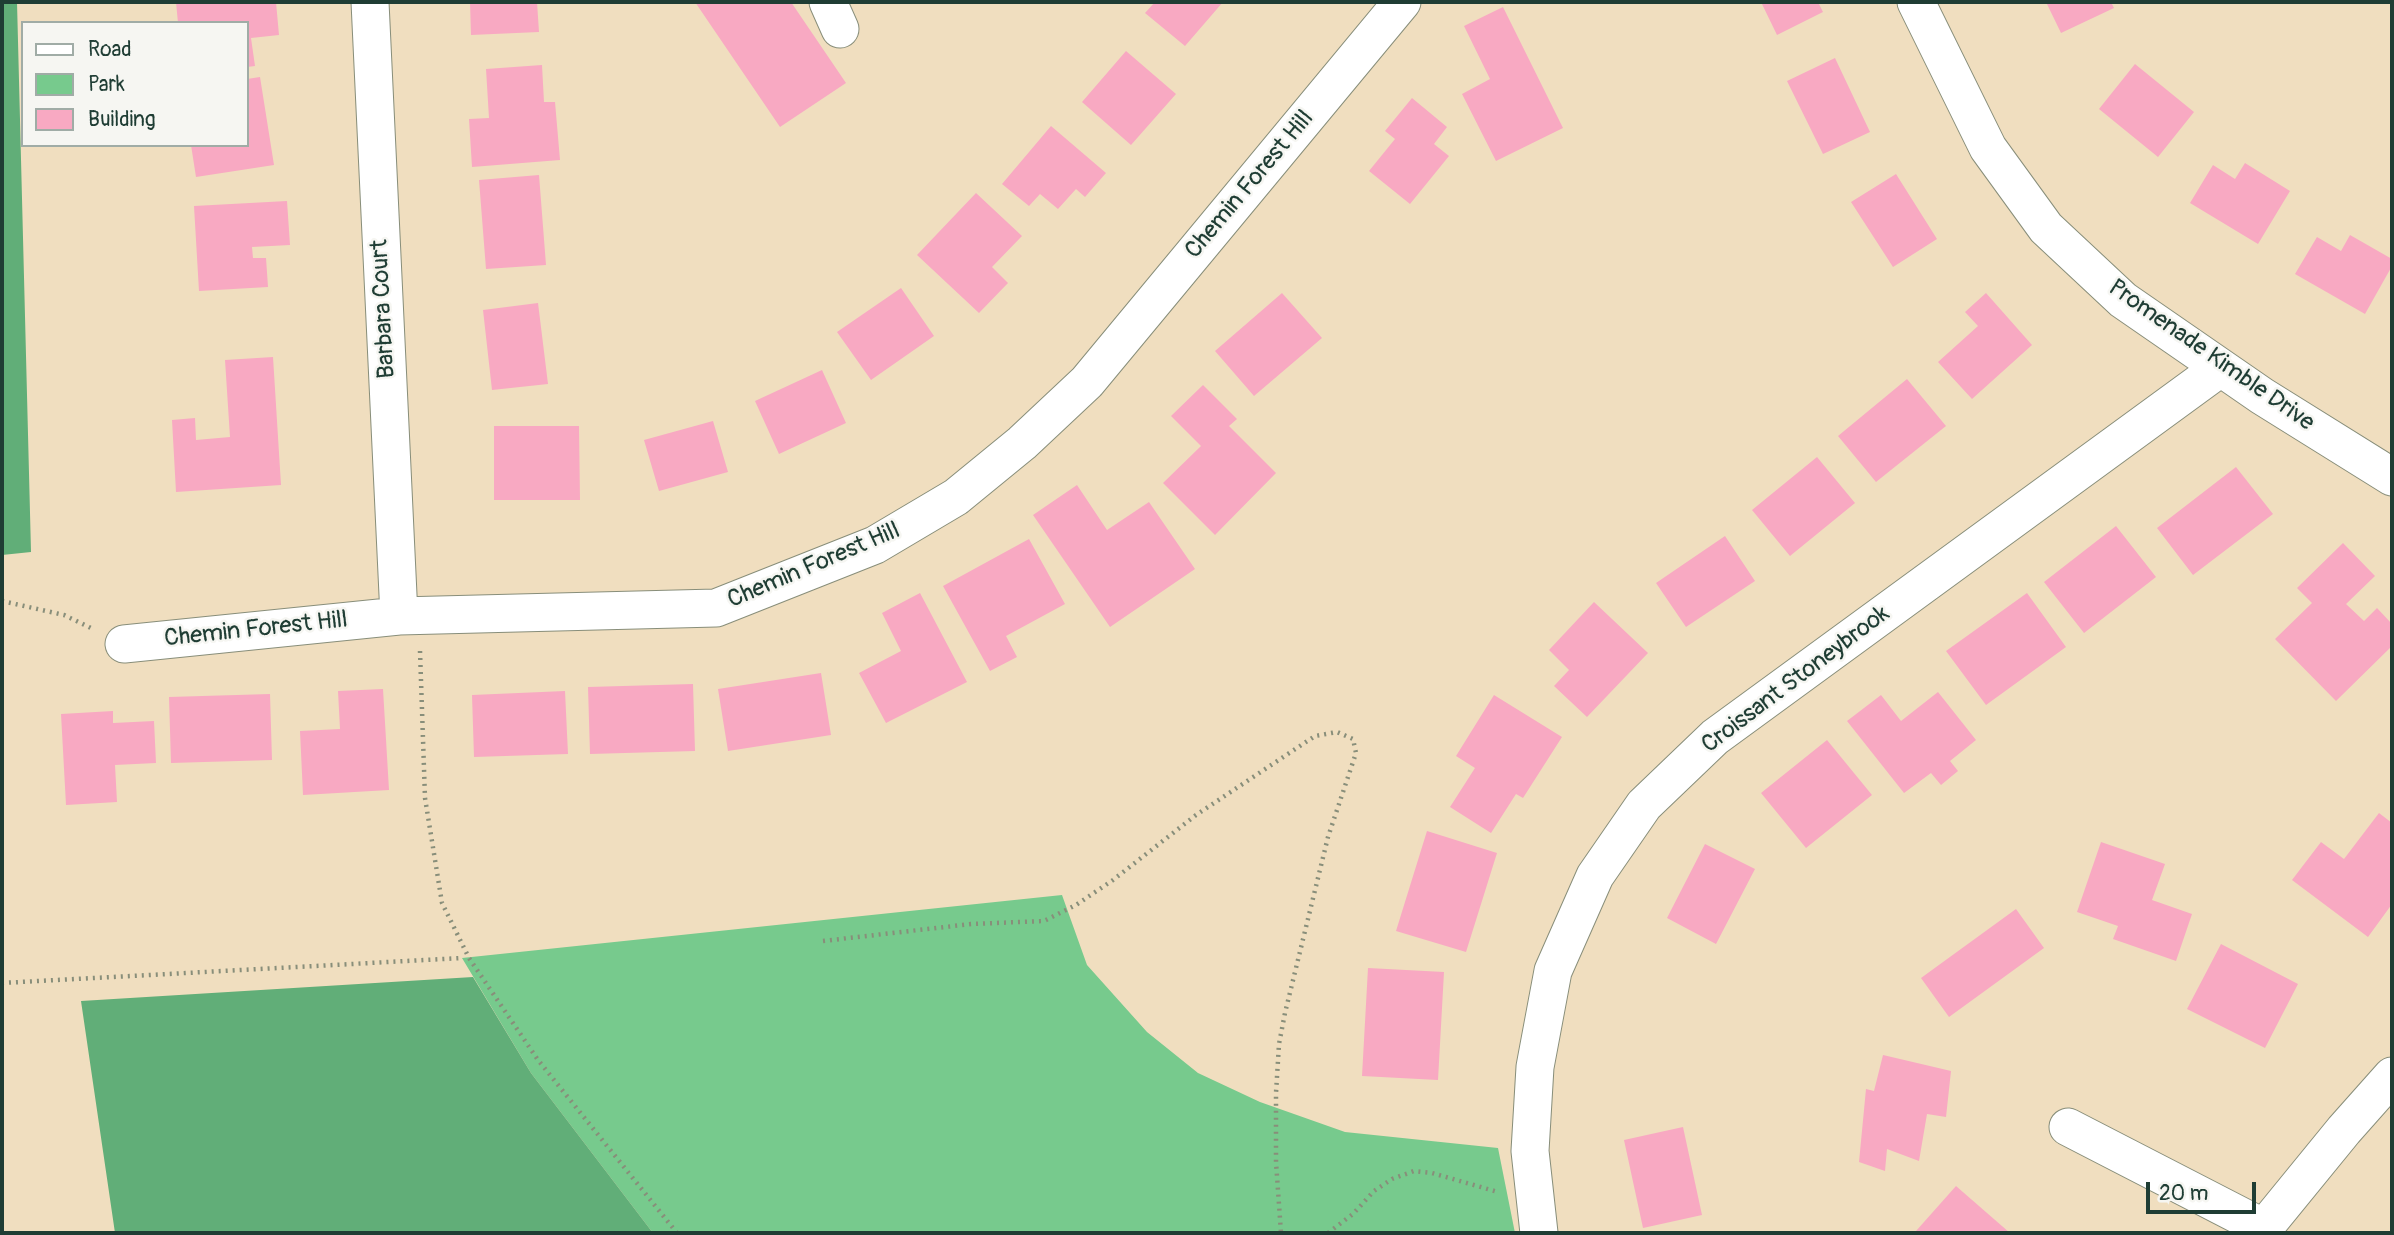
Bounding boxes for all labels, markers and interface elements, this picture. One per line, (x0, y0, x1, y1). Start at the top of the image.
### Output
legend (21, 21, 248, 147)
text: Road (88, 36, 132, 63)
text: Park (88, 71, 125, 98)
street label: Chemin Forest Hill (1180, 105, 1320, 265)
text: Building (88, 106, 155, 133)
street label: Barbara Court (366, 239, 402, 379)
street label: Promenade Kimble Drive (2103, 274, 2319, 438)
street label: Chemin Forest Hill (724, 517, 904, 615)
street label: Croissant Stoneybrook (1696, 600, 1896, 760)
street label: Chemin Forest Hill (163, 606, 349, 654)
scale bar (2149, 1168, 2259, 1212)
text: 20 m (2159, 1180, 2208, 1207)

